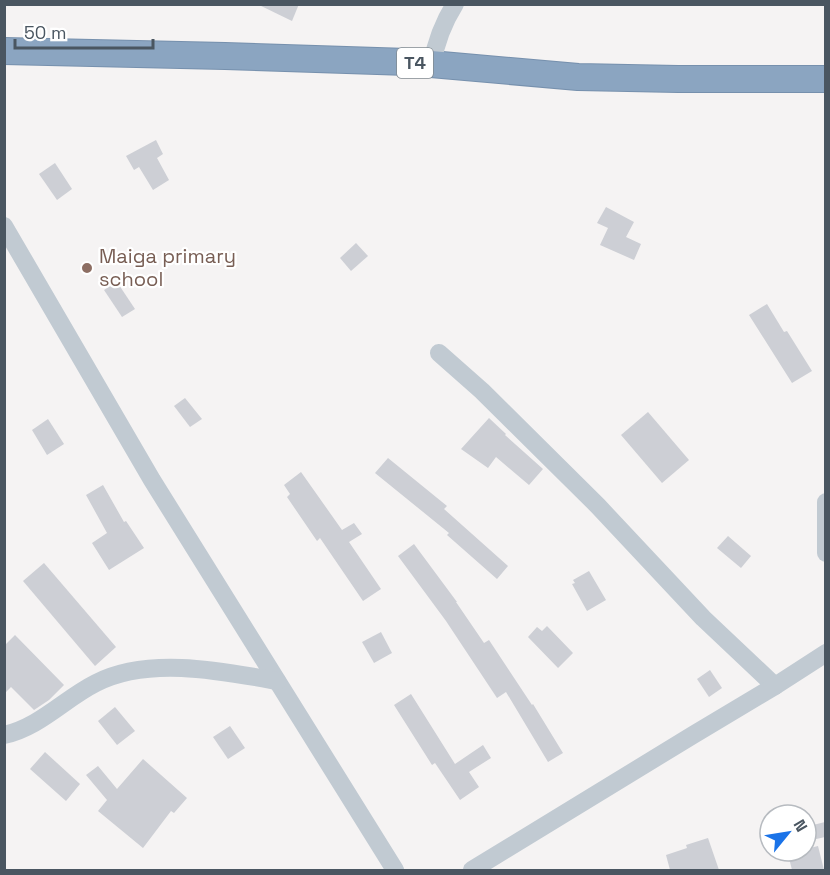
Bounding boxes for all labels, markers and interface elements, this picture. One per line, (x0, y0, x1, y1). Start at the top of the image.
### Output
scale bar (15, 12, 153, 50)
text: 50 m (24, 21, 66, 44)
road number: T4 (397, 48, 433, 78)
place label: Maiga primary school (99, 243, 236, 292)
marker: Maiga primary school (80, 261, 94, 275)
north arrow (758, 803, 818, 863)
text: N (789, 816, 812, 836)

